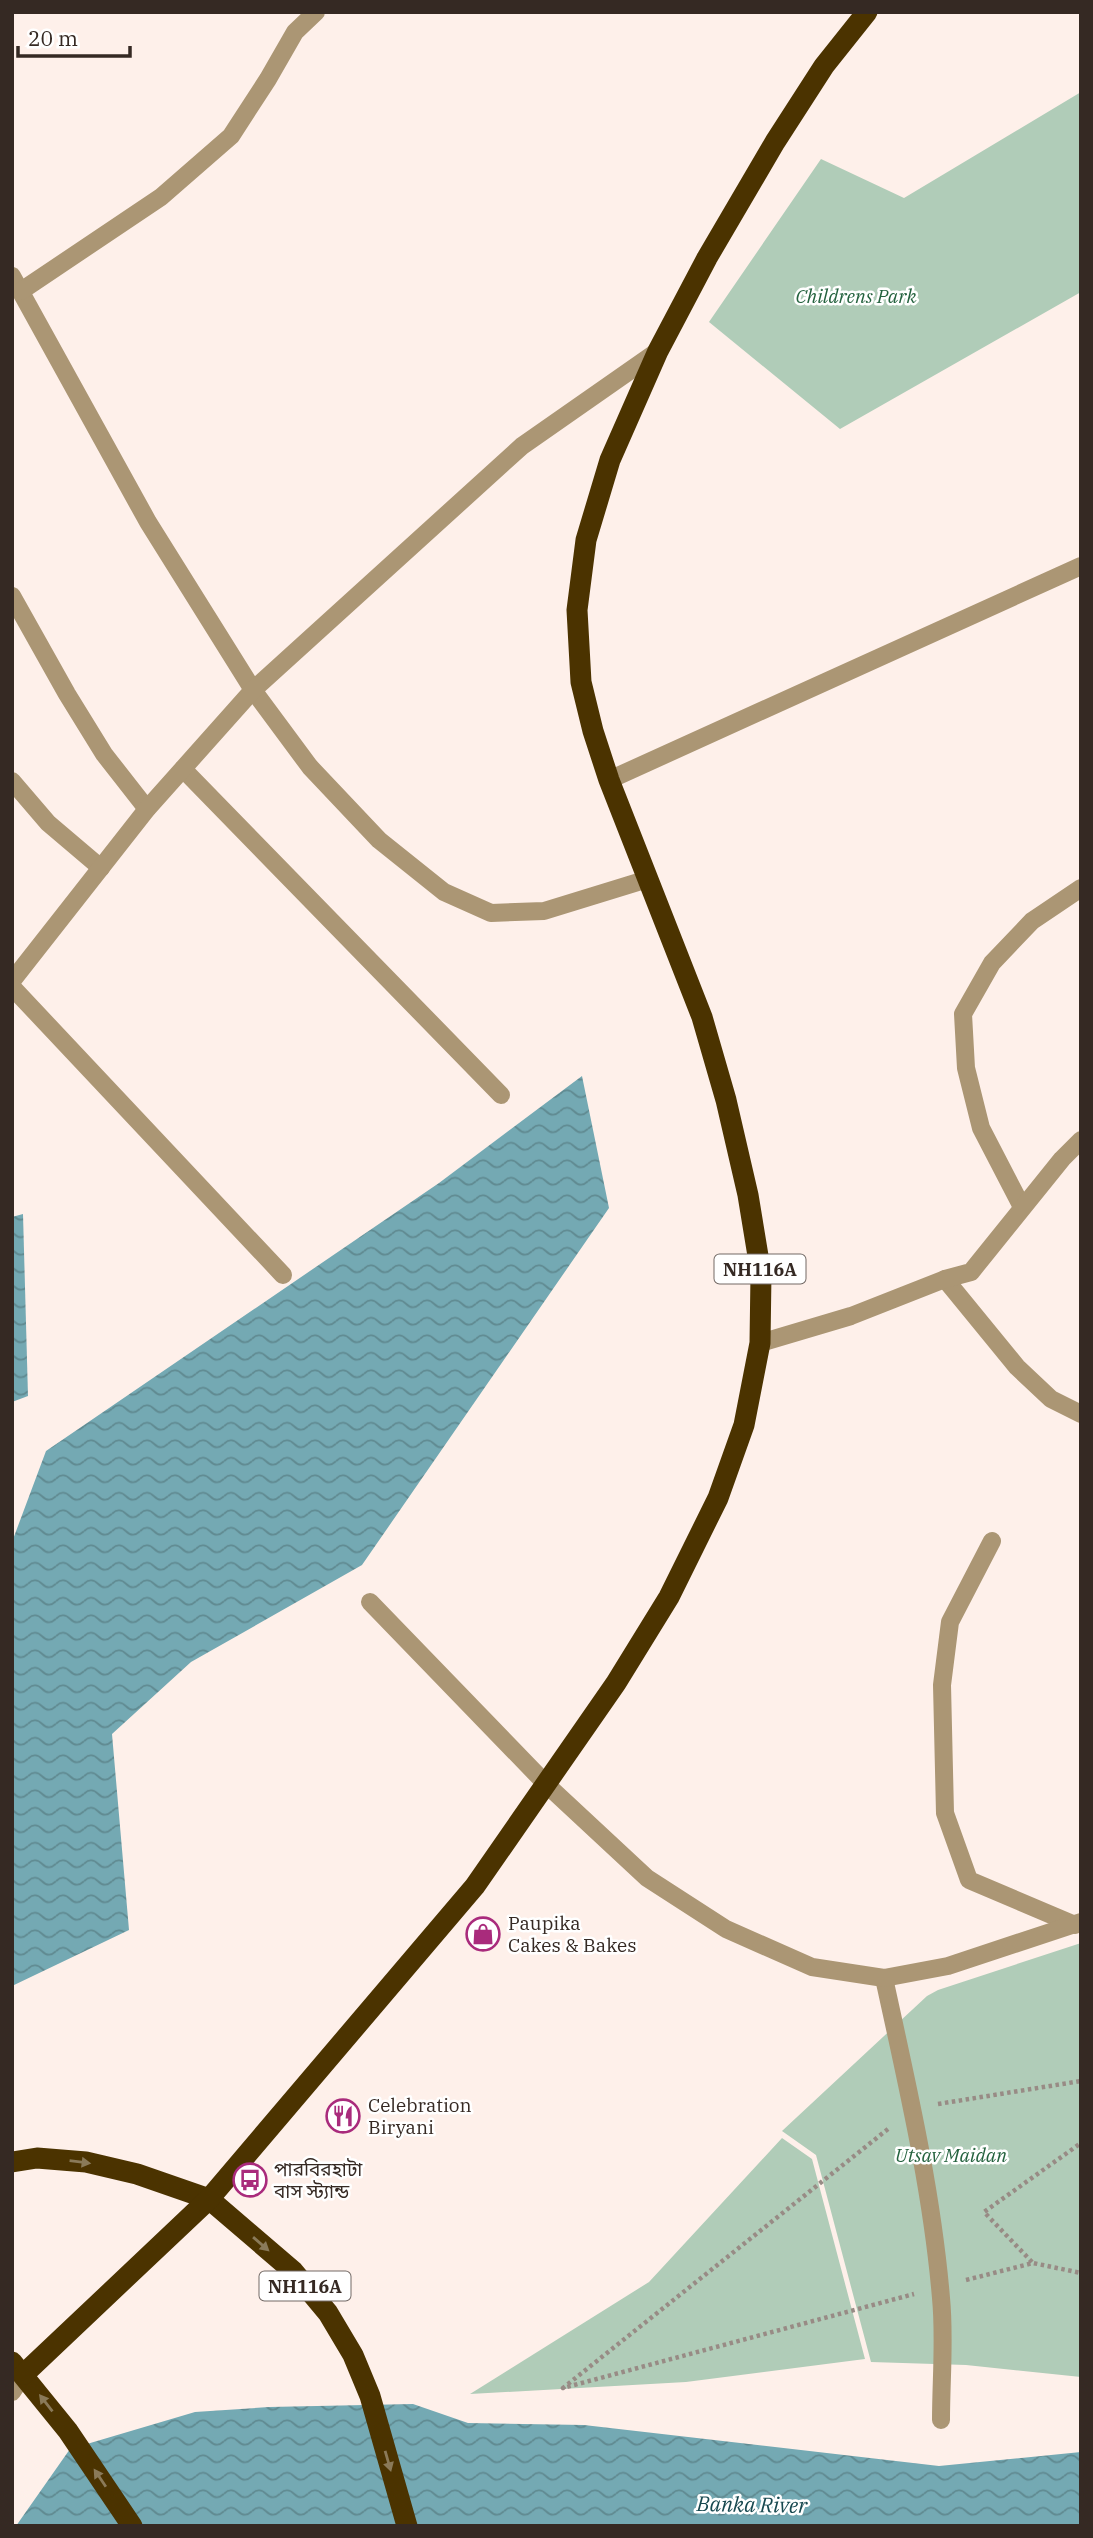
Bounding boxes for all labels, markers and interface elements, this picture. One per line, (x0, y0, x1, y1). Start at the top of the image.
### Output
scale bar (18, 14, 130, 58)
text: 20 m (28, 24, 78, 52)
park label: Childrens Park (795, 284, 917, 308)
road number: NH116A (714, 1254, 806, 1284)
place label: Paupika Cakes & Bakes (508, 1911, 636, 1957)
shop icon: Paupika Cakes & Bakes (464, 1915, 502, 1953)
place label: Celebration Biryani (368, 2093, 472, 2139)
restaurant icon: Celebration Biryani (324, 2097, 362, 2135)
park label: Utsav Maidan (895, 2143, 1007, 2167)
one-way arrow (69, 2157, 91, 2168)
place label: পারবিরহাটা বাস স্ট্যান্ড (273, 2157, 363, 2203)
bus stop icon: পারবিরহাটা বাস স্ট্যান্ড (231, 2161, 269, 2199)
one-way arrow (252, 2236, 269, 2251)
road number: NH116A (260, 2272, 350, 2300)
one-way arrow (39, 2394, 54, 2412)
one-way arrow (384, 2451, 394, 2472)
one-way arrow (94, 2469, 107, 2488)
water label: Banka River (695, 2489, 808, 2519)

